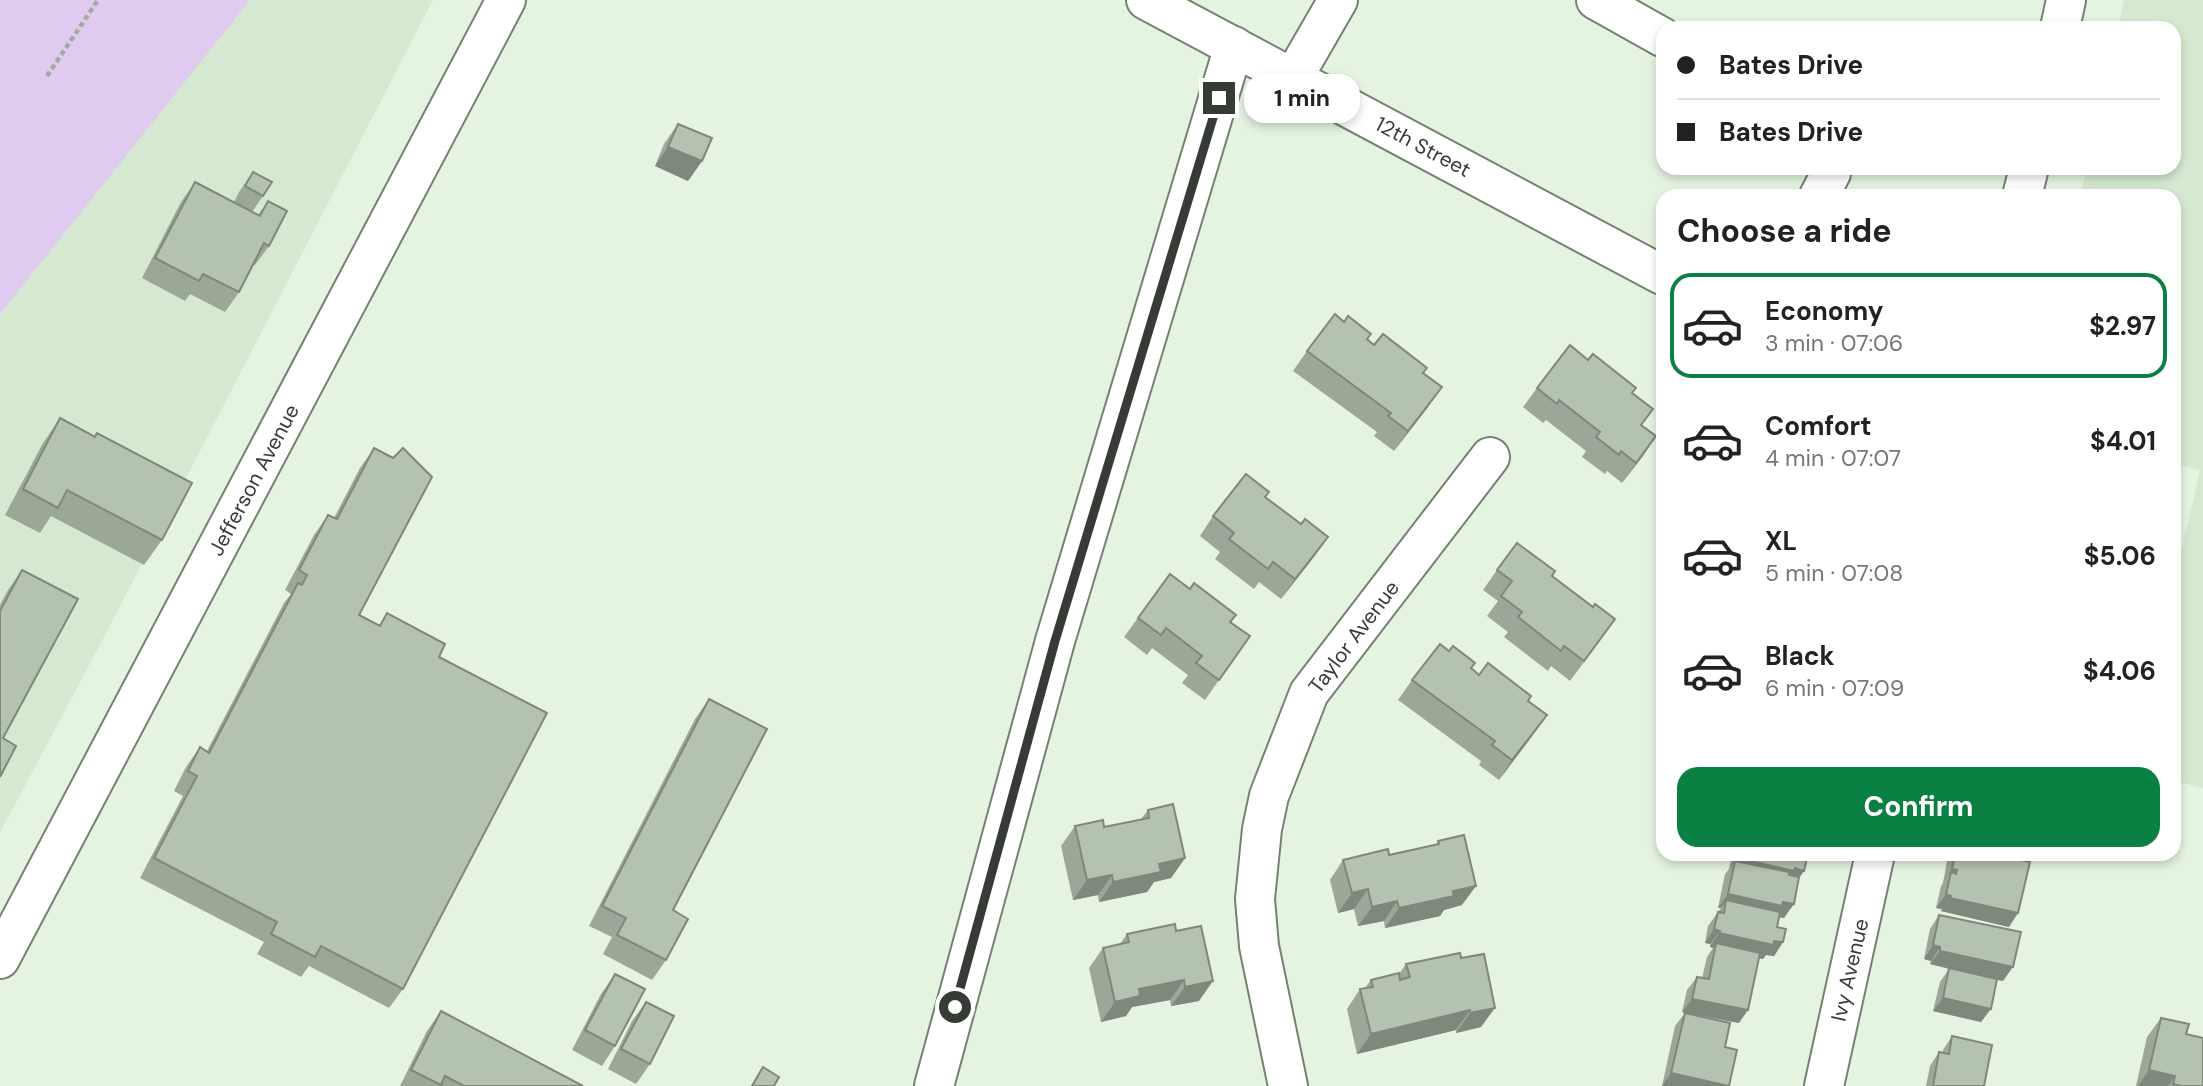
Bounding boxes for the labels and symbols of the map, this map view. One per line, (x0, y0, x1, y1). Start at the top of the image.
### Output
callout: 1 min (1244, 74, 1359, 122)
route end (1203, 82, 1235, 114)
street label: 12th Street (1370, 110, 1476, 184)
street label: Jefferson Avenue (202, 399, 306, 561)
street label: Taylor Avenue (1302, 575, 1406, 699)
street label: Ivy Avenue (1825, 916, 1875, 1024)
route start (939, 991, 971, 1023)

